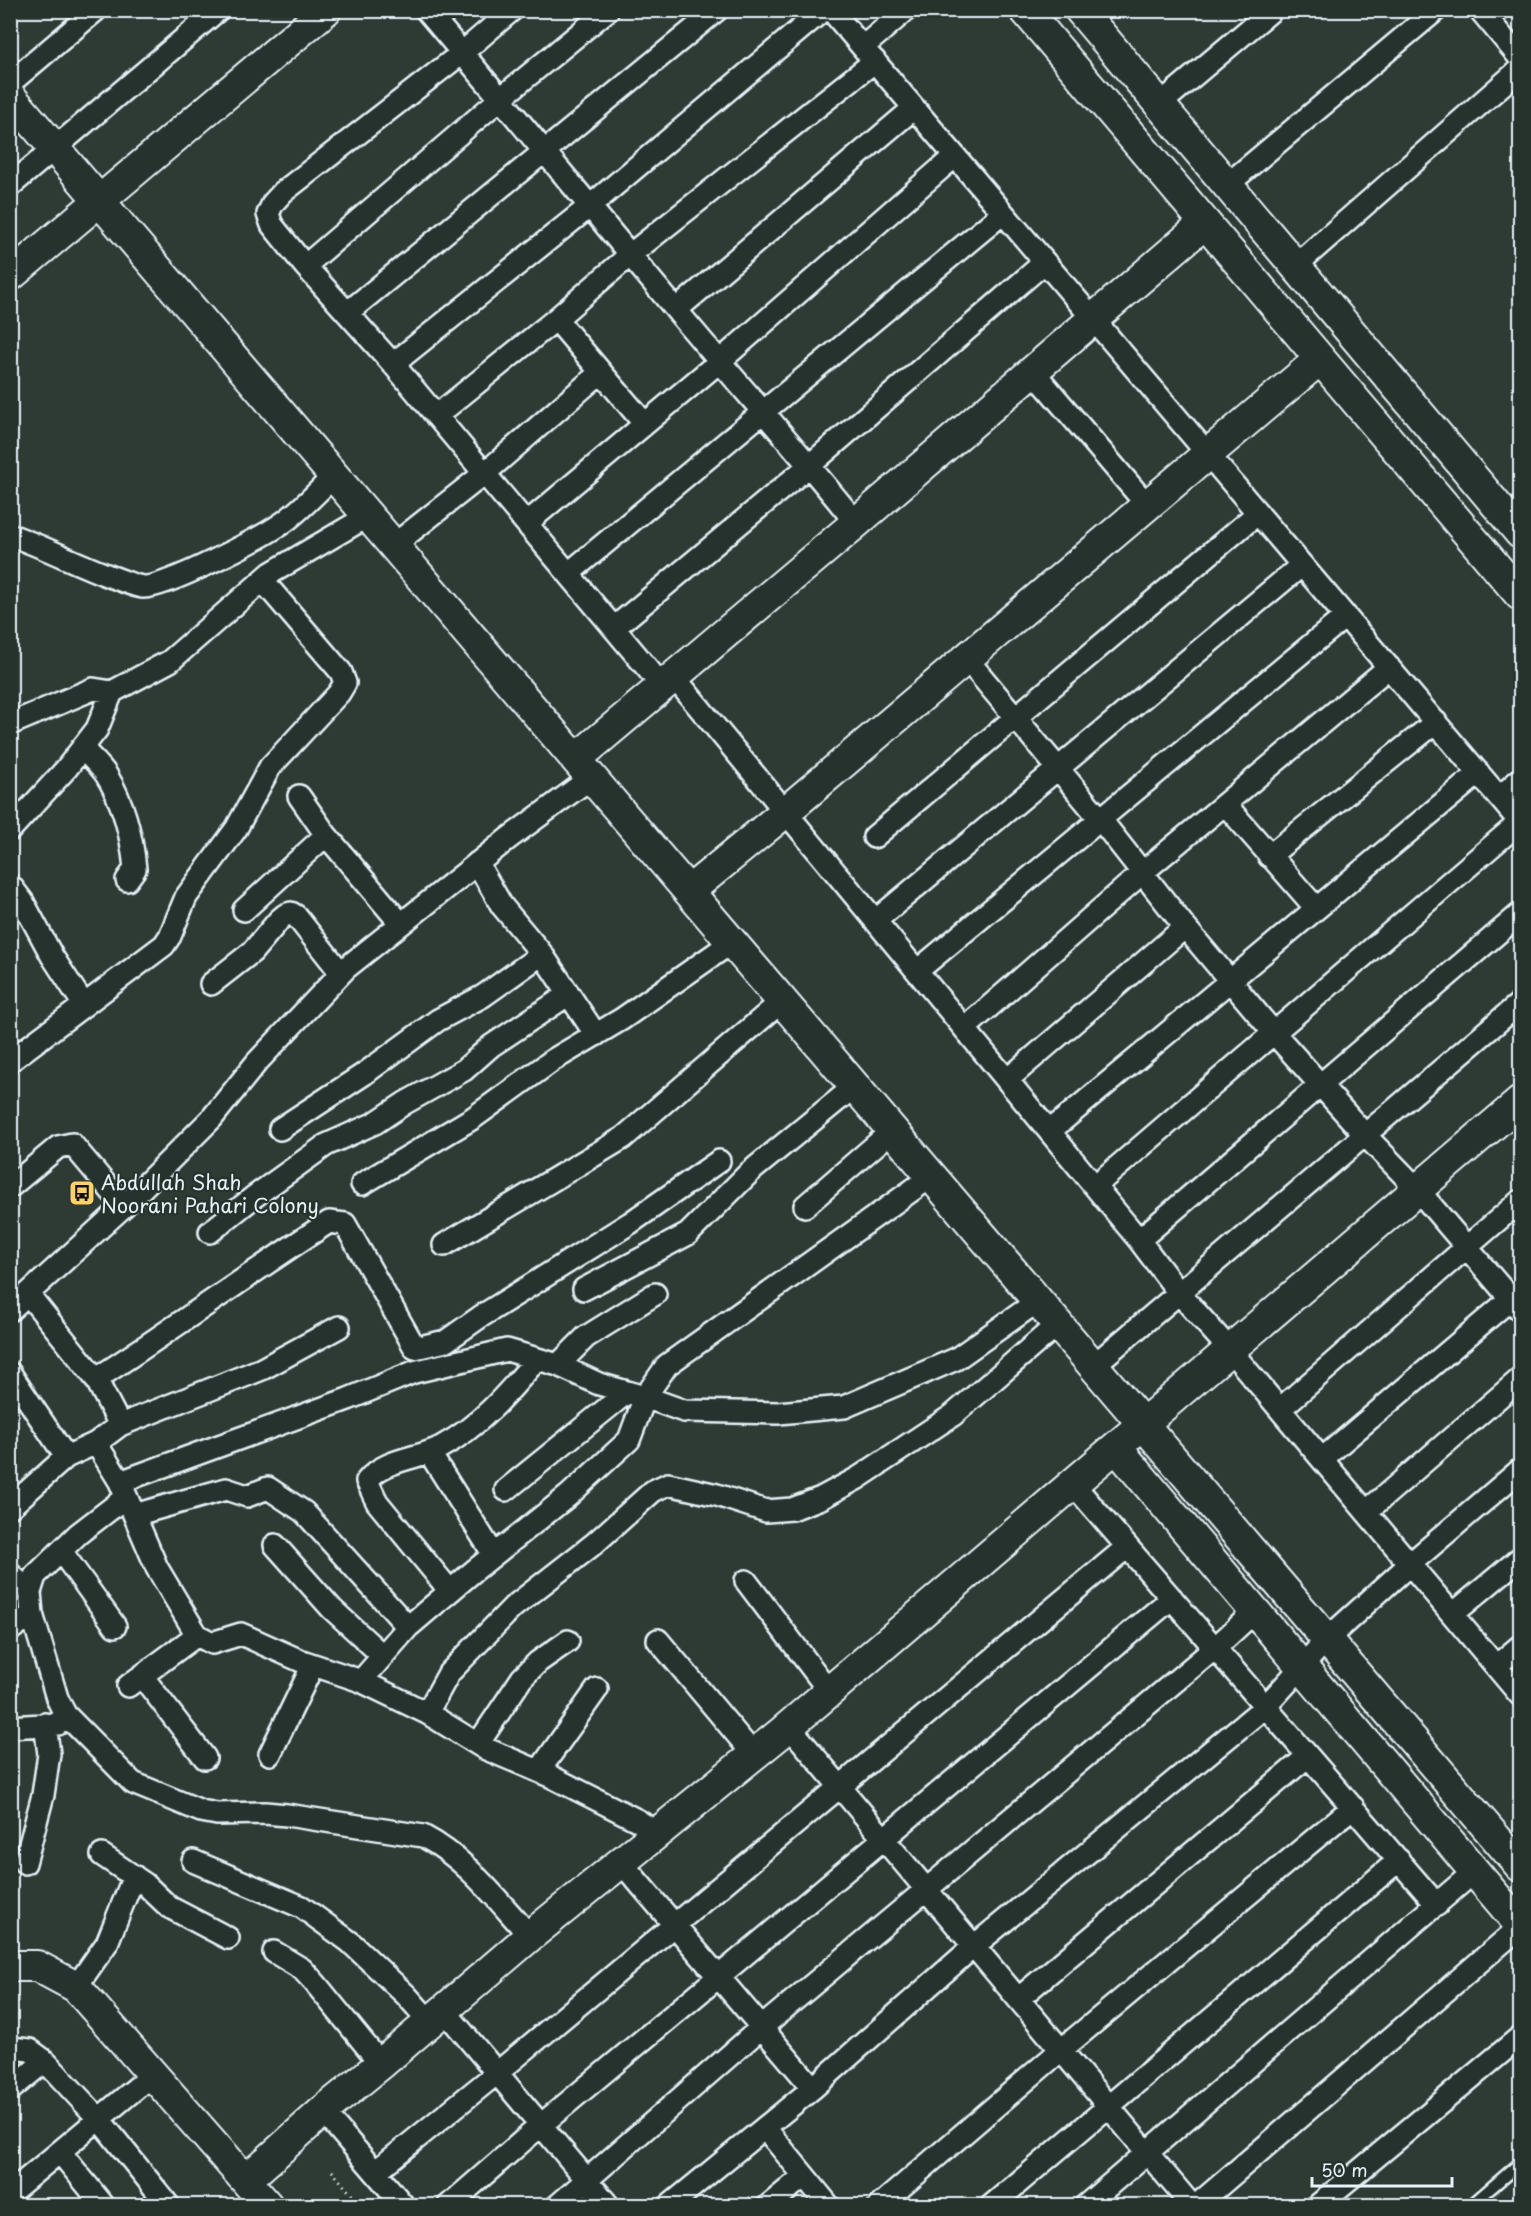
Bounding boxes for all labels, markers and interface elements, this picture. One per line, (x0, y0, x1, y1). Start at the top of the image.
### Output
place label: Abdullah Shah Noorani Pahari Colony (101, 1167, 319, 1220)
bus stop icon: Abdullah Shah Noorani Pahari Colony (67, 1178, 97, 1208)
scale bar (1312, 2150, 1452, 2188)
text: 50 m (1321, 2156, 1368, 2183)

